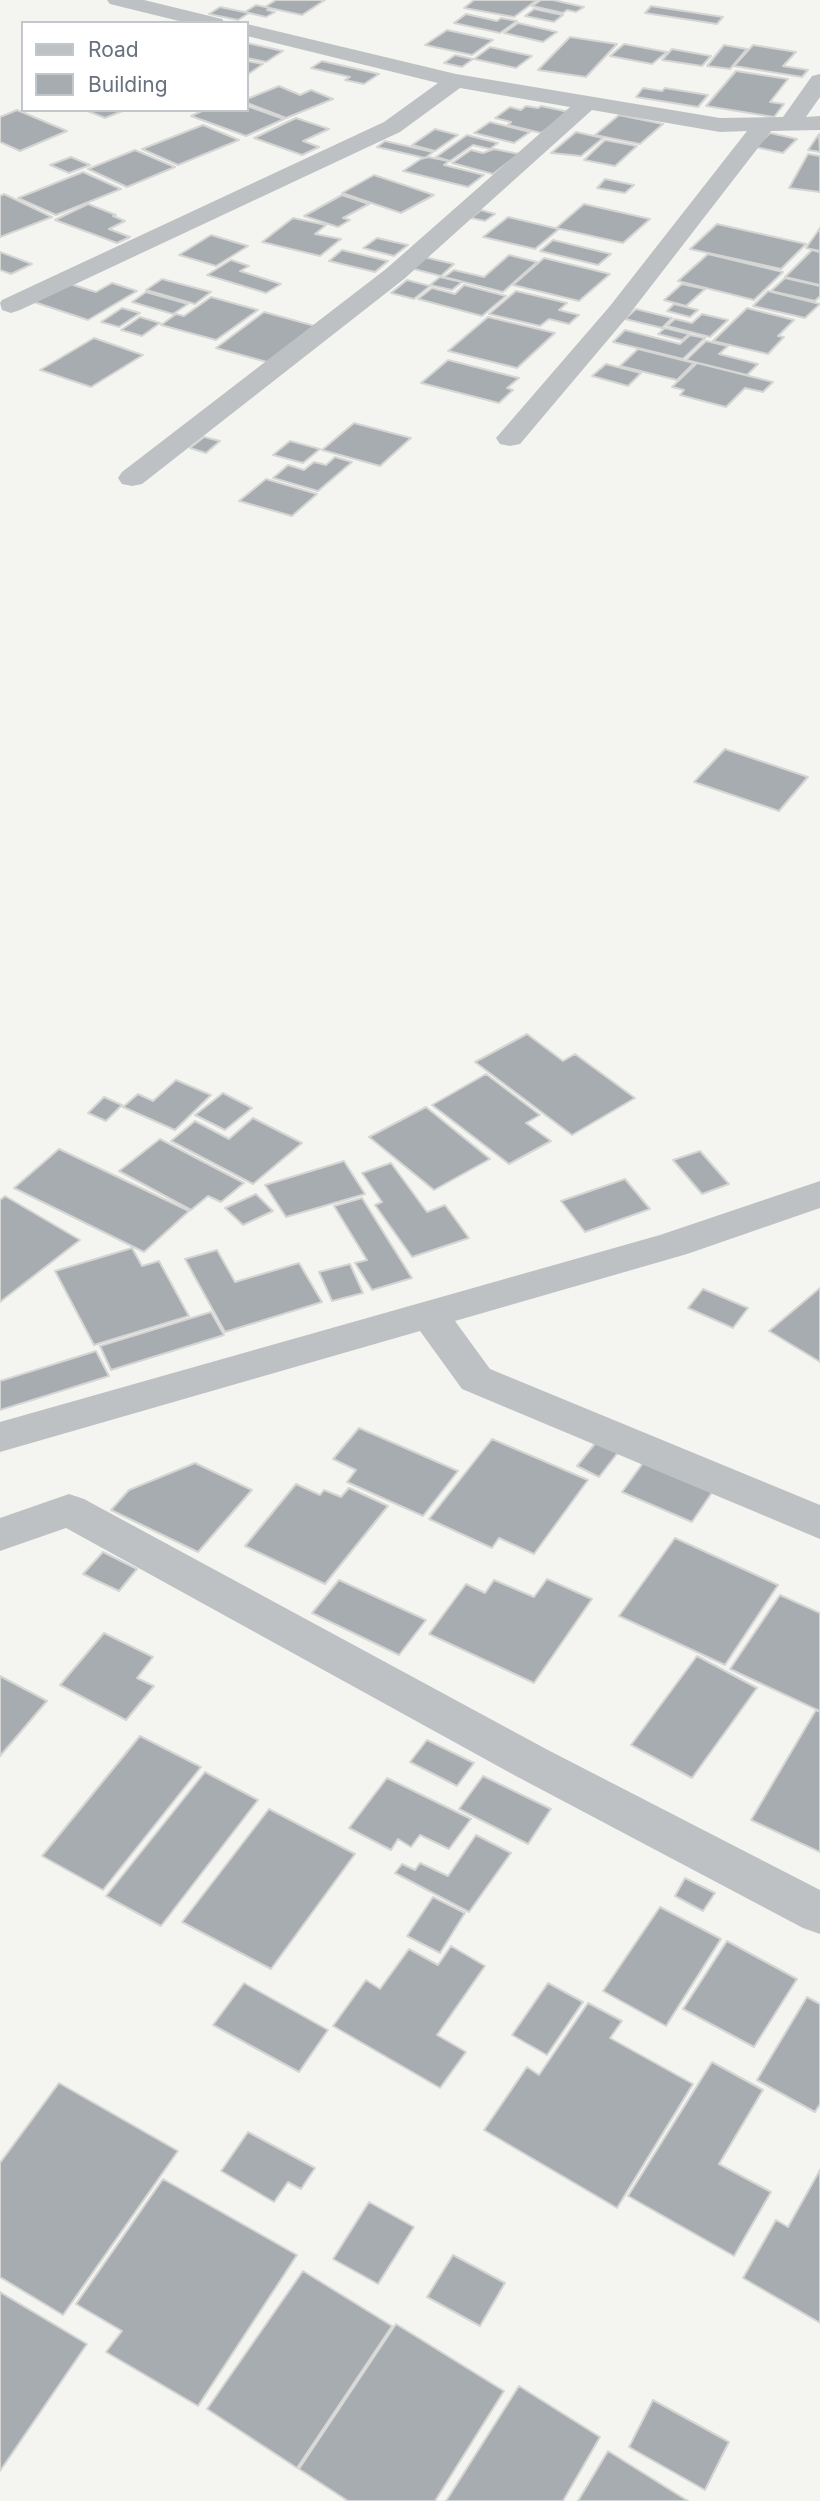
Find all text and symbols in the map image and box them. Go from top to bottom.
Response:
legend [21,21,248,112]
text: Road [88,37,139,62]
text: Building [88,72,168,97]

